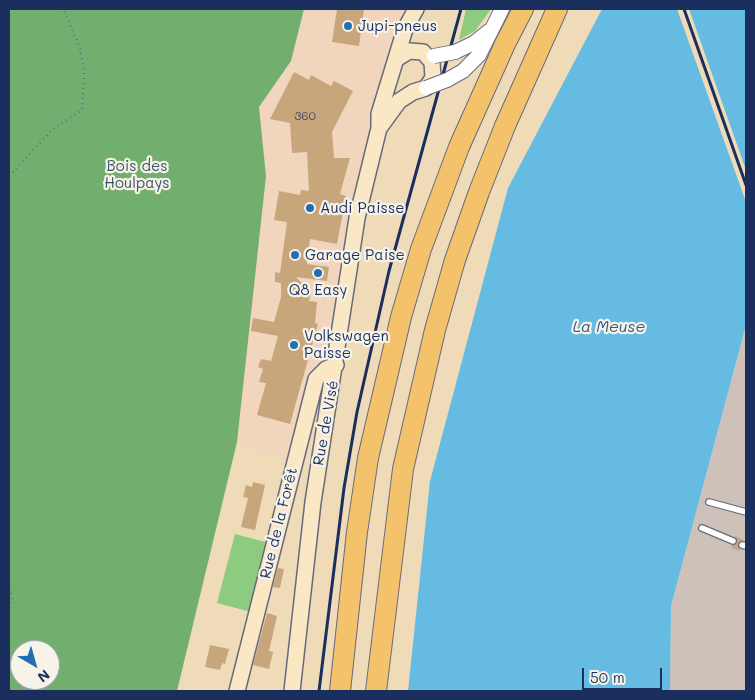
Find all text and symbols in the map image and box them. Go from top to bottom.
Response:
place label: Jupi-pneus [358,17,437,35]
marker: Jupi-pneus [342,20,354,32]
house number: 360 [294,109,316,123]
park label: Bois des Houlpays [104,157,170,192]
place label: Audi Paisse [320,199,404,217]
marker: Audi Paisse [304,202,316,214]
place label: Garage Paise [305,246,405,264]
marker: Garage Paise [289,249,301,261]
marker: Q8 Easy [312,267,324,279]
place label: Q8 Easy [289,281,347,299]
water label: La Meuse [573,317,645,337]
place label: Volkswagen Paisse [304,327,389,362]
marker: Volkswagen Paisse [288,339,300,351]
street label: Rue de Visé [310,379,342,467]
street label: Rue de la Forêt [256,465,302,581]
north arrow [10,640,60,690]
scale bar [585,658,665,690]
text: N [34,666,54,687]
text: 50 m [590,667,625,687]

